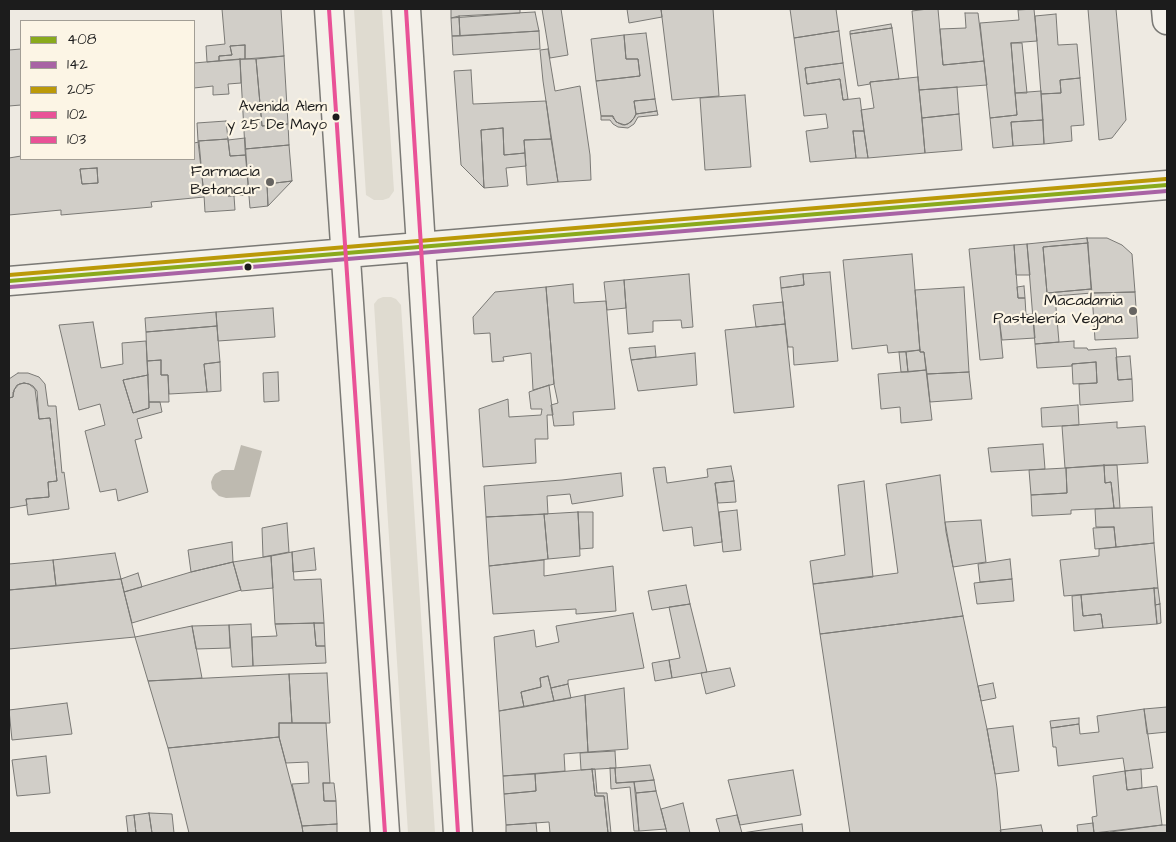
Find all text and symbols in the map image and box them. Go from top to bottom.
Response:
legend [20,20,195,160]
text: 408 [67,29,96,50]
text: 142 [67,54,88,75]
text: 205 [67,79,96,100]
place label: Avenida Alem y 25 De Mayo [227,99,327,134]
text: 102 [67,104,87,125]
marker: Avenida Alem y 25 De Mayo [331,112,341,122]
text: 103 [67,129,86,150]
place label: Farmacia Betancur [190,163,260,201]
marker: Farmacia Betancur [264,176,276,188]
unlabelled marker [243,262,253,272]
place label: Macadamia Pastelería Vegana [993,292,1123,330]
marker: Macadamia Pastelería Vegana [1127,305,1139,317]

